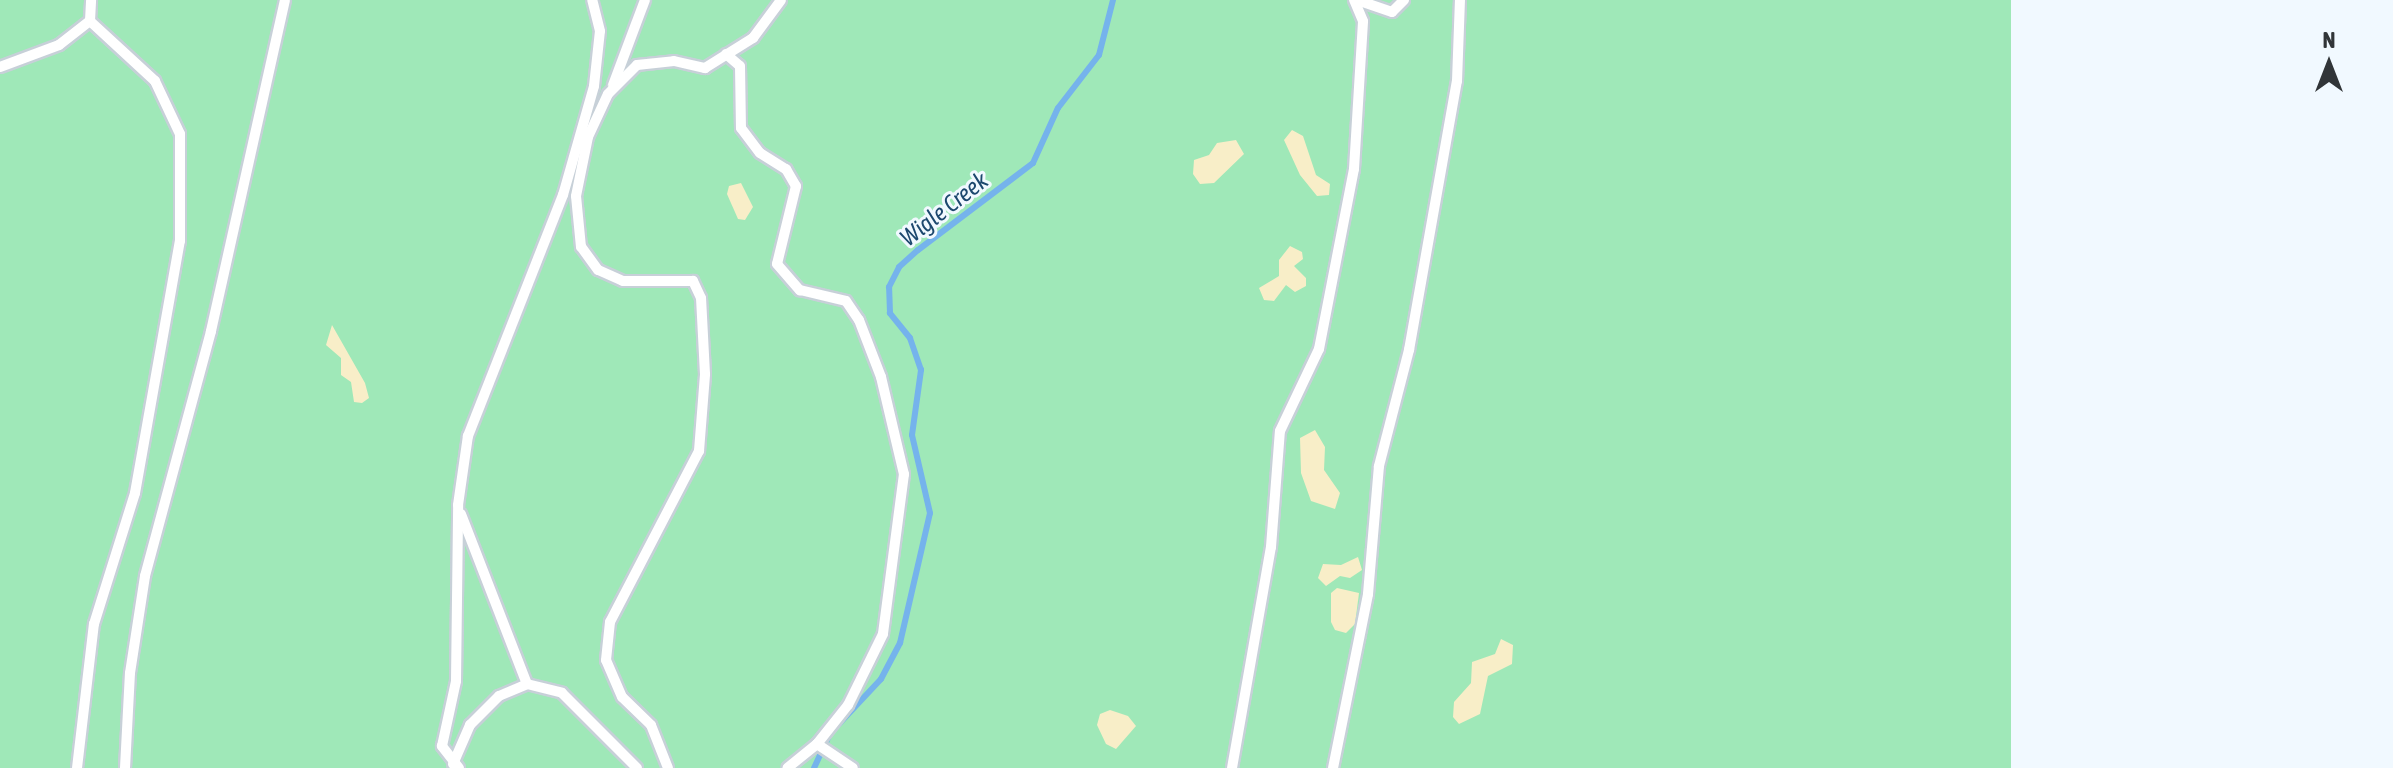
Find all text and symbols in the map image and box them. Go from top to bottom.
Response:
north arrow [2289,24,2369,104]
text: N [2323,27,2335,53]
water label: Wigle Creek [894,166,994,252]

